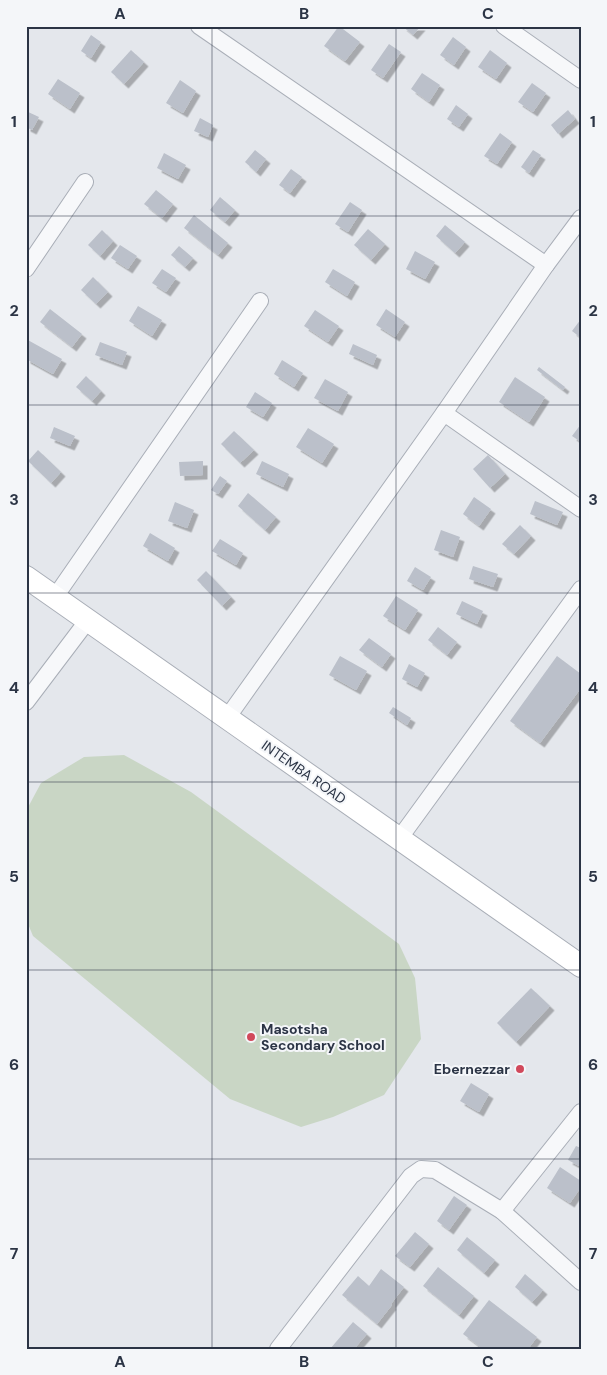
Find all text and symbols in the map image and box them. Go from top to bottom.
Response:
text: A [114,3,126,24]
text: B [299,3,309,24]
text: C [482,3,494,24]
text: 1 [11,111,17,132]
text: 1 [590,111,596,132]
text: 2 [9,300,19,321]
text: 2 [588,300,598,321]
text: 3 [9,489,19,510]
text: 3 [588,489,598,510]
text: 4 [9,677,19,698]
text: 4 [588,677,598,698]
street label: INTEMBA ROAD [258,736,350,808]
text: 5 [9,866,19,887]
text: 5 [588,866,598,887]
place label: Masotsha Secondary School [261,1020,385,1054]
marker: Masotsha Secondary School [245,1031,257,1043]
text: 6 [9,1054,19,1075]
text: 6 [588,1054,598,1075]
place label: Ebernezzar [434,1060,510,1078]
marker: Ebernezzar [514,1063,526,1075]
text: 7 [10,1243,19,1264]
text: 7 [589,1243,598,1264]
text: A [114,1351,126,1372]
text: B [299,1351,309,1372]
text: C [482,1351,494,1372]

